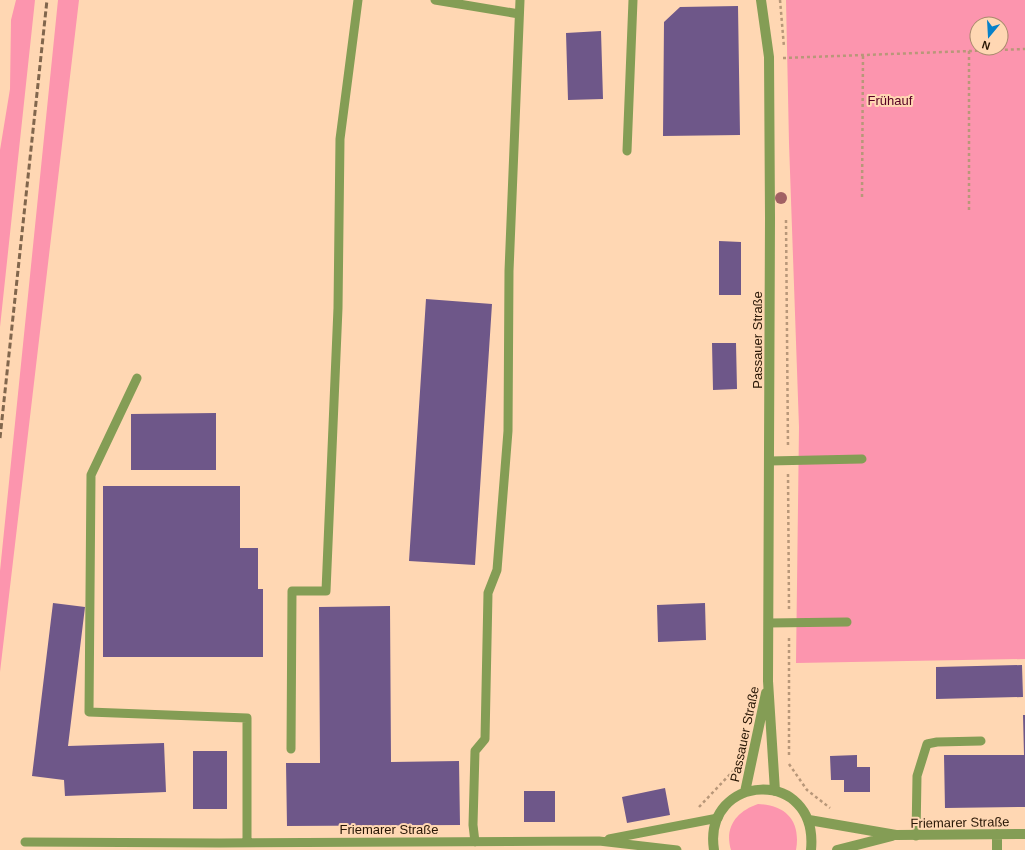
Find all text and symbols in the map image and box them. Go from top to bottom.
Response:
north arrow [969,16,1009,56]
text: N [980,39,992,52]
park label: Frühauf [868,93,913,108]
street label: Passauer Straße [750,291,765,389]
street label: Passauer Straße [727,685,762,783]
street label: Friemarer Straße [910,814,1010,831]
street label: Friemarer Straße [340,822,438,837]

